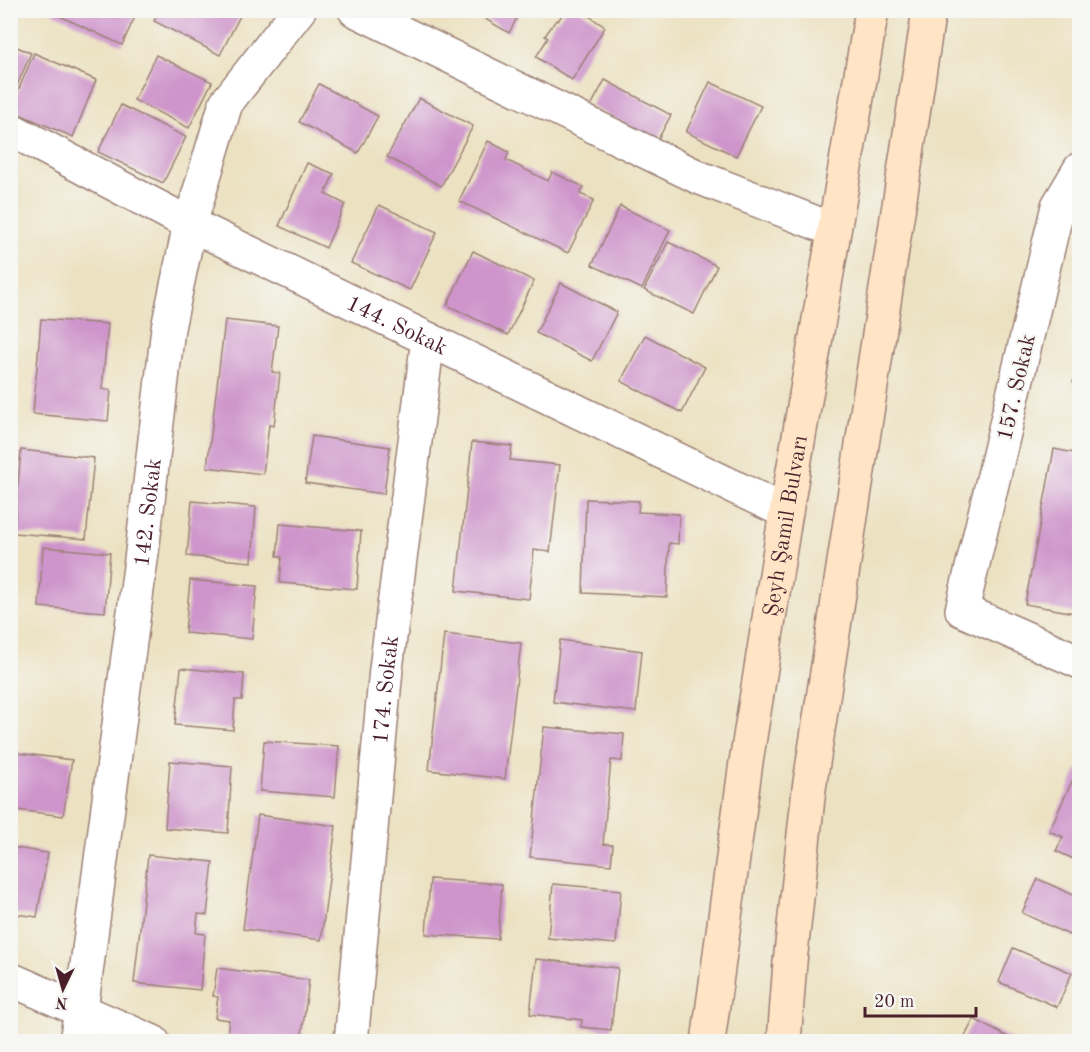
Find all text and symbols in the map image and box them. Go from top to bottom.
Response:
street label: 144. Sokak [343,292,450,360]
street label: 157. Sokak [994,332,1040,443]
street label: Şeyh Şamil Bulvarı [760,434,812,618]
street label: 142. Sokak [131,457,166,568]
street label: 174. Sokak [370,634,403,745]
north arrow [33,959,93,1019]
scale bar [865,980,976,1018]
text: N [54,993,69,1010]
text: 20 m [874,993,914,1011]

